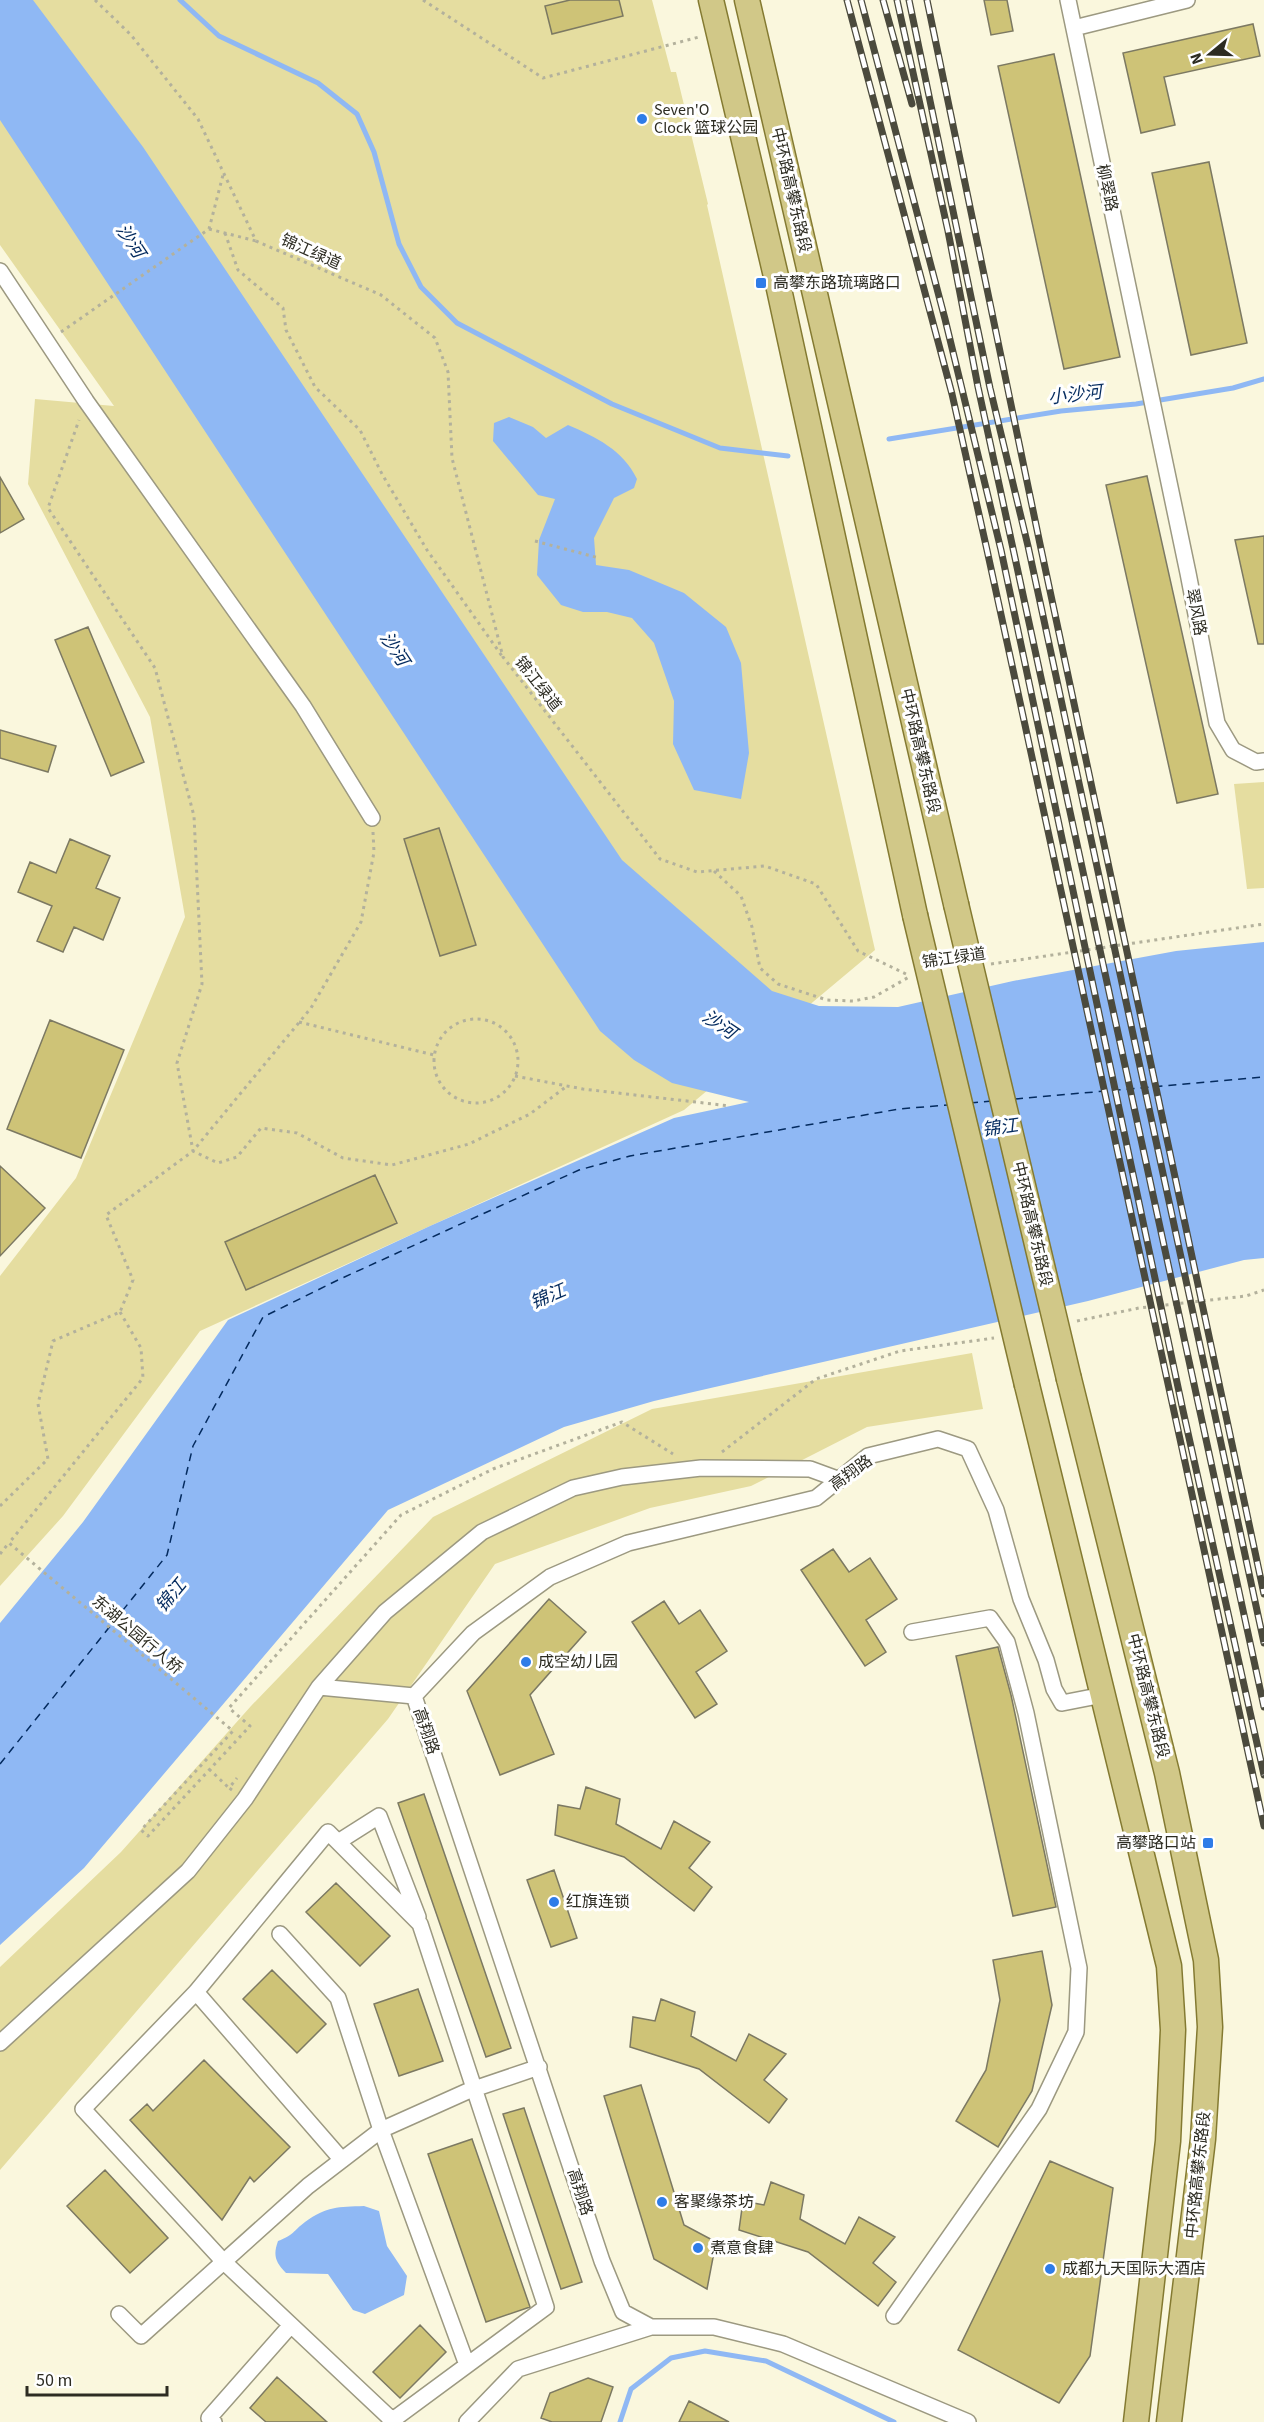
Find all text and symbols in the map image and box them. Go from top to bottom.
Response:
north arrow [1180,24,1240,84]
text: N [1185,50,1209,67]
place label: Seven'O Clock 篮球公园 [654,99,758,139]
marker: Seven'O Clock 篮球公园 [635,112,649,126]
street label: 中环路高攀东路段 [766,125,816,255]
street label: 柳翠路 [1091,162,1123,214]
water label: 沙河 [110,219,152,265]
street label: 锦江绿道 [277,229,345,275]
place label: 高攀东路琉璃路口 [773,272,901,294]
marker: 高攀东路琉璃路口 [754,276,768,290]
water label: 小沙河 [1047,379,1106,410]
street label: 翠风路 [1181,586,1211,638]
water label: 沙河 [374,627,416,673]
street label: 锦江绿道 [510,652,566,716]
street label: 中环路高攀东路段 [895,686,945,816]
street label: 锦江绿道 [921,943,987,973]
water label: 沙河 [697,1005,743,1047]
water label: 锦江 [980,1113,1022,1143]
street label: 中环路高攀东路段 [1007,1159,1057,1289]
water label: 锦江 [527,1278,571,1316]
street label: 高翔路 [825,1450,877,1496]
water label: 锦江 [150,1573,193,1618]
street label: 东湖公园行人桥 [87,1591,187,1679]
street label: 中环路高攀东路段 [1122,1631,1174,1761]
place label: 成空幼儿园 [538,1651,618,1673]
marker: 成空幼儿园 [519,1655,533,1669]
street label: 高翔路 [408,1705,444,1757]
place label: 高攀路口站 [1116,1832,1196,1854]
marker: 高攀路口站 [1201,1836,1215,1850]
place label: 红旗连锁 [566,1891,630,1913]
marker: 红旗连锁 [547,1895,561,1909]
street label: 中环路高攀东路段 [1180,2110,1216,2240]
street label: 高翔路 [562,2166,598,2218]
place label: 客聚缘茶坊 [674,2191,754,2213]
marker: 客聚缘茶坊 [655,2195,669,2209]
place label: 煮意食肆 [710,2237,774,2259]
marker: 煮意食肆 [691,2241,705,2255]
place label: 成都九天国际大酒店 [1062,2258,1206,2280]
marker: 成都九天国际大酒店 [1043,2262,1057,2276]
scale bar [27,2359,166,2397]
text: 50 m [36,2368,72,2393]

